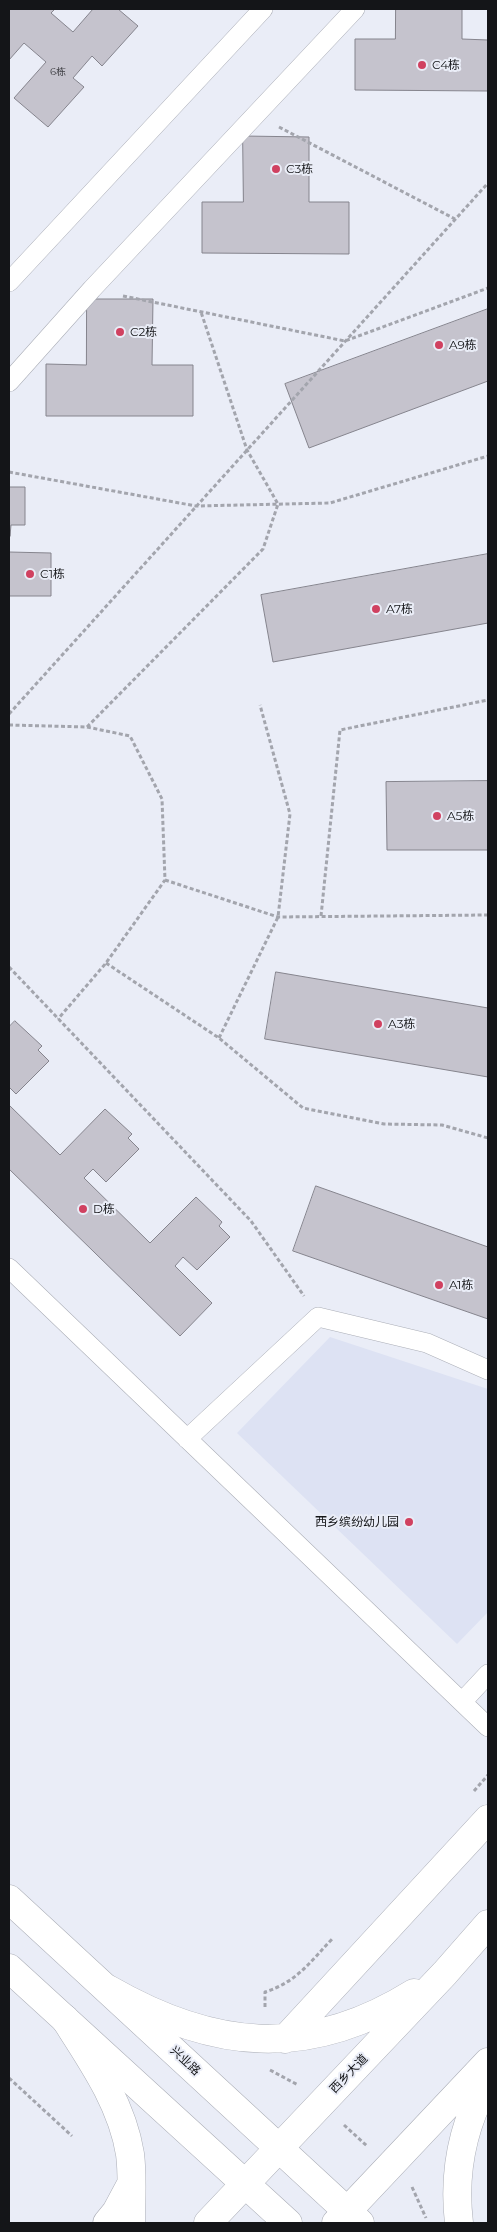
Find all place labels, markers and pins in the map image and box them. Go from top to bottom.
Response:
place label: C4栋 [432,58,460,72]
marker: C4栋 [416,59,428,71]
place label: C3栋 [286,162,313,176]
marker: C3栋 [270,163,282,175]
place label: C2栋 [130,325,157,339]
marker: C2栋 [114,326,126,338]
place label: A9栋 [449,338,477,352]
marker: A9栋 [433,339,445,351]
place label: C1栋 [40,567,65,581]
marker: C1栋 [24,568,36,580]
place label: A7栋 [386,602,413,616]
marker: A7栋 [370,603,382,615]
place label: A5栋 [447,809,474,823]
marker: A5栋 [431,810,443,822]
place label: A3栋 [388,1017,415,1031]
marker: A3栋 [372,1018,384,1030]
place label: D栋 [93,1202,115,1216]
marker: D栋 [77,1203,89,1215]
place label: A1栋 [449,1278,473,1292]
marker: A1栋 [433,1279,445,1291]
place label: 西乡缤纷幼儿园 [315,1515,399,1529]
marker: 西乡缤纷幼儿园 [403,1516,415,1528]

